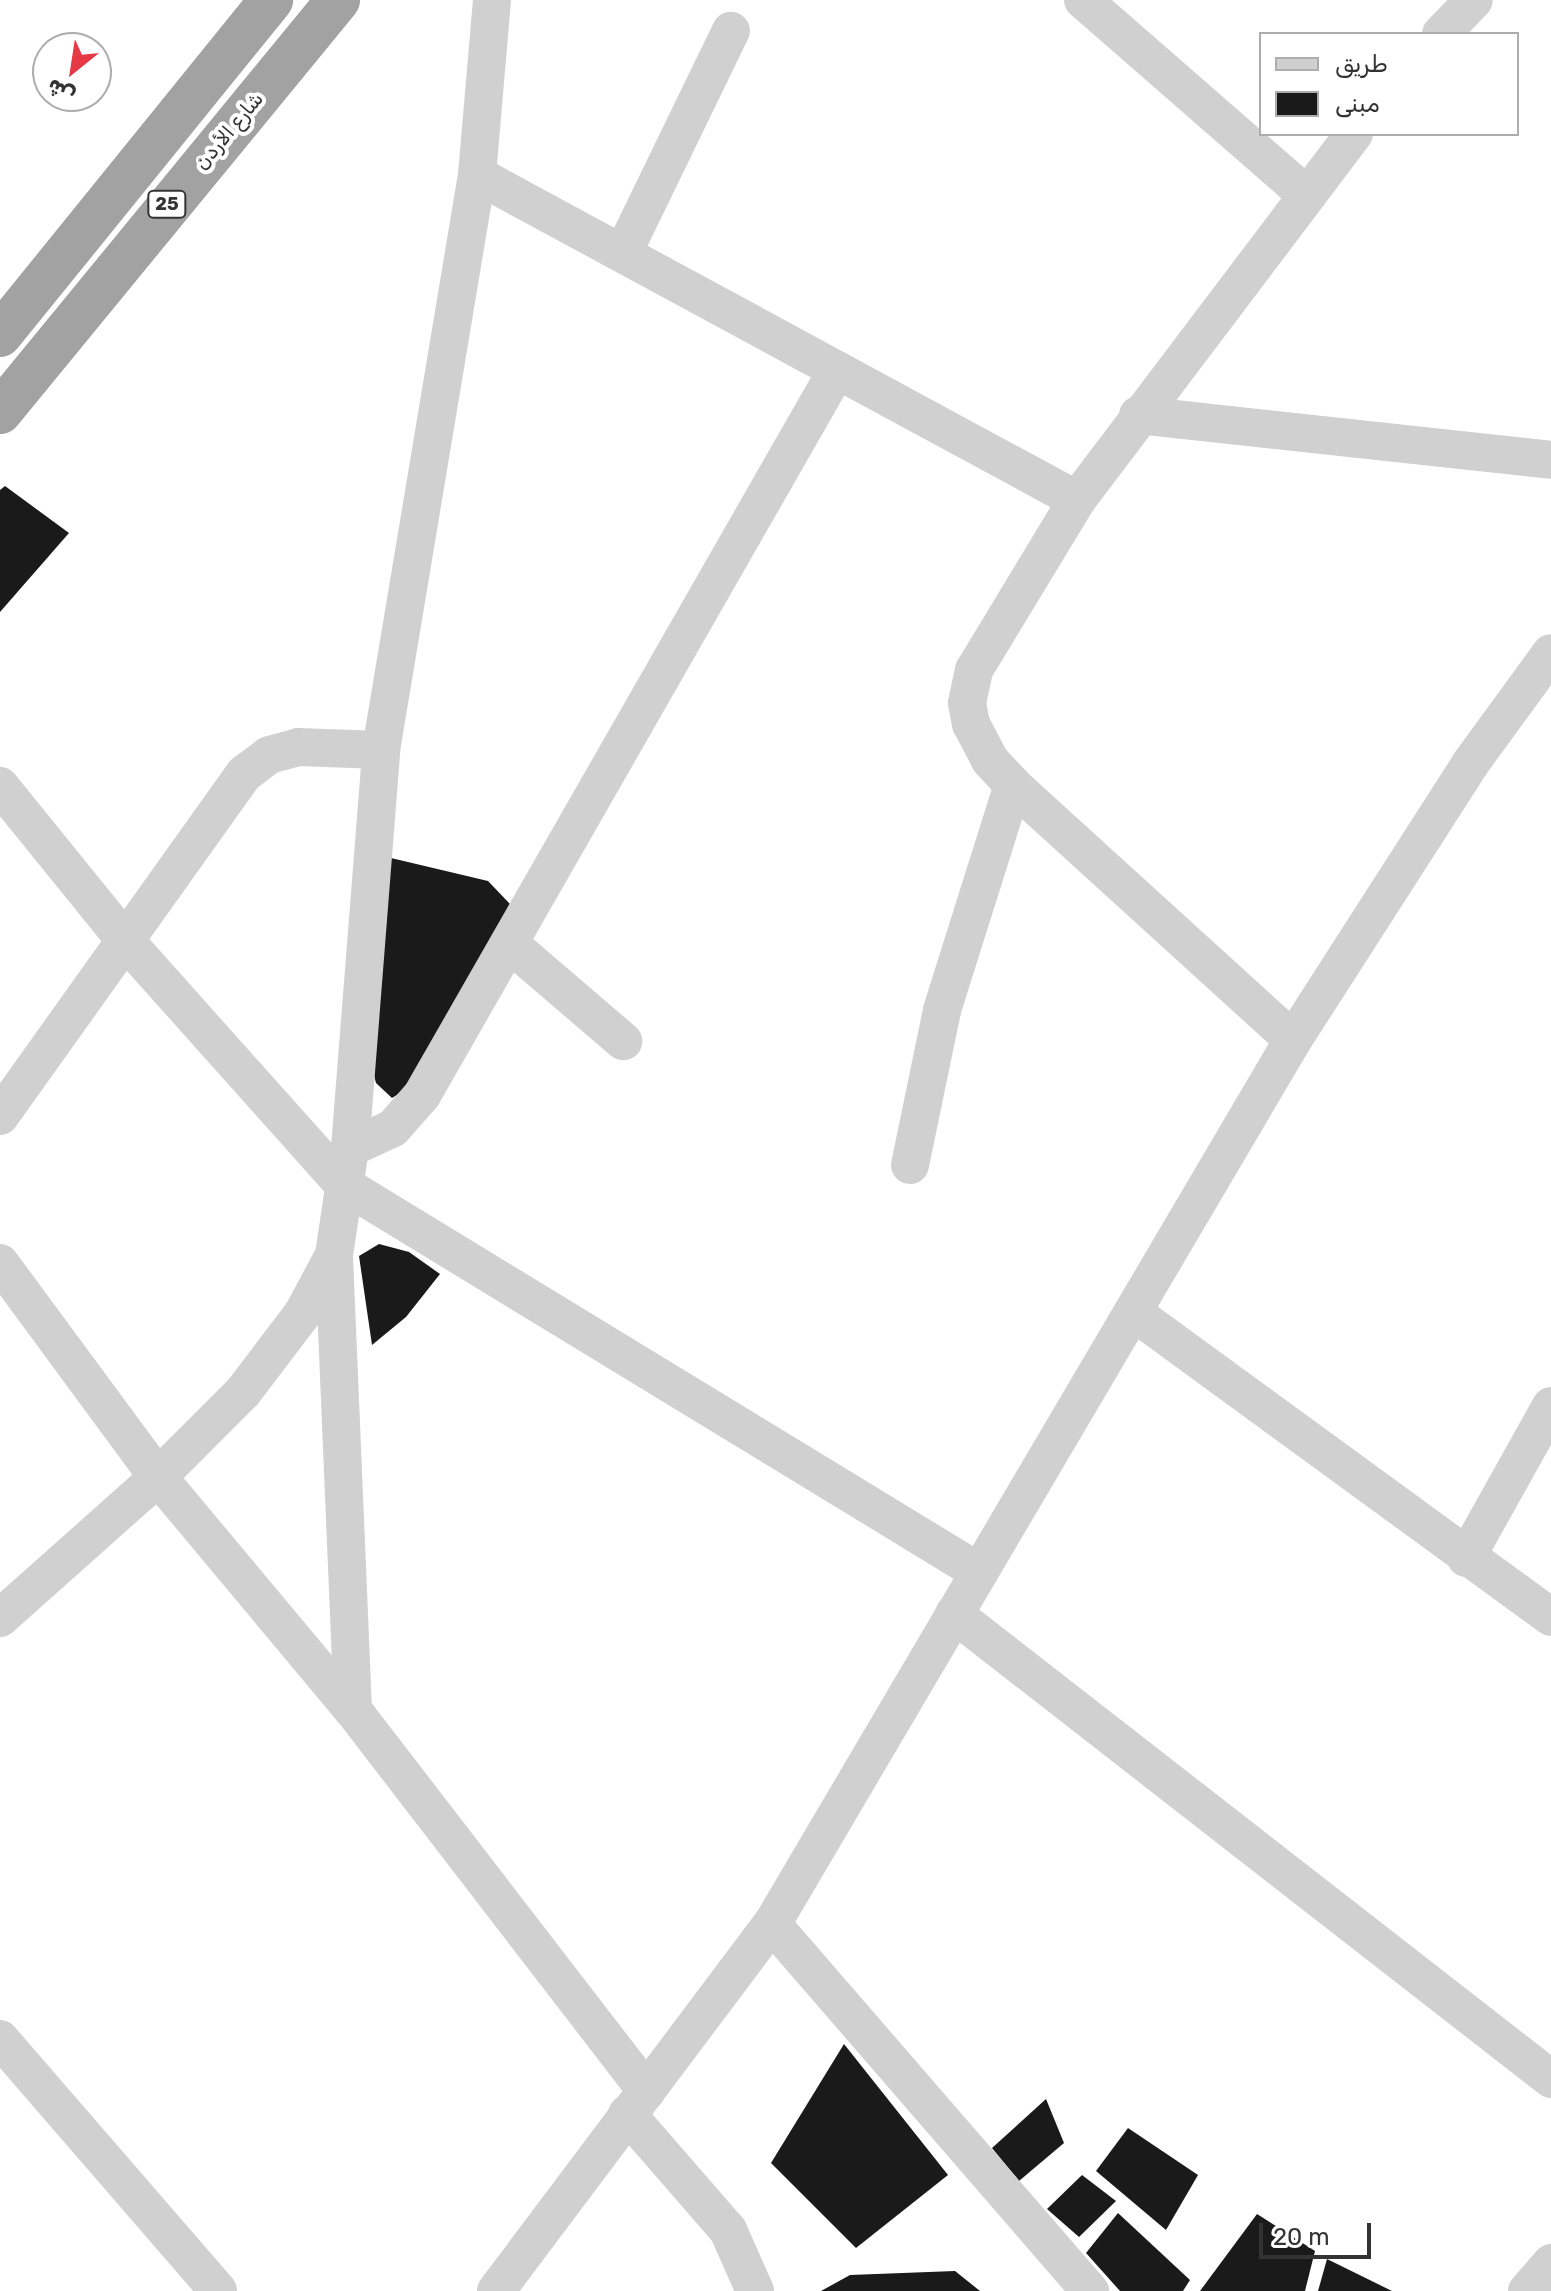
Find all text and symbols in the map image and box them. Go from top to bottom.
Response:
north arrow [32,32,112,112]
legend [1259,32,1519,136]
text: طريق [1335,50,1388,78]
text: ش [42,73,80,110]
street label: شارع الأردن [190,87,268,175]
text: مبنى [1335,90,1380,118]
road number: 25 [147,190,187,218]
scale bar [1263,2207,1375,2257]
text: 20 m [1273,2223,1330,2251]

